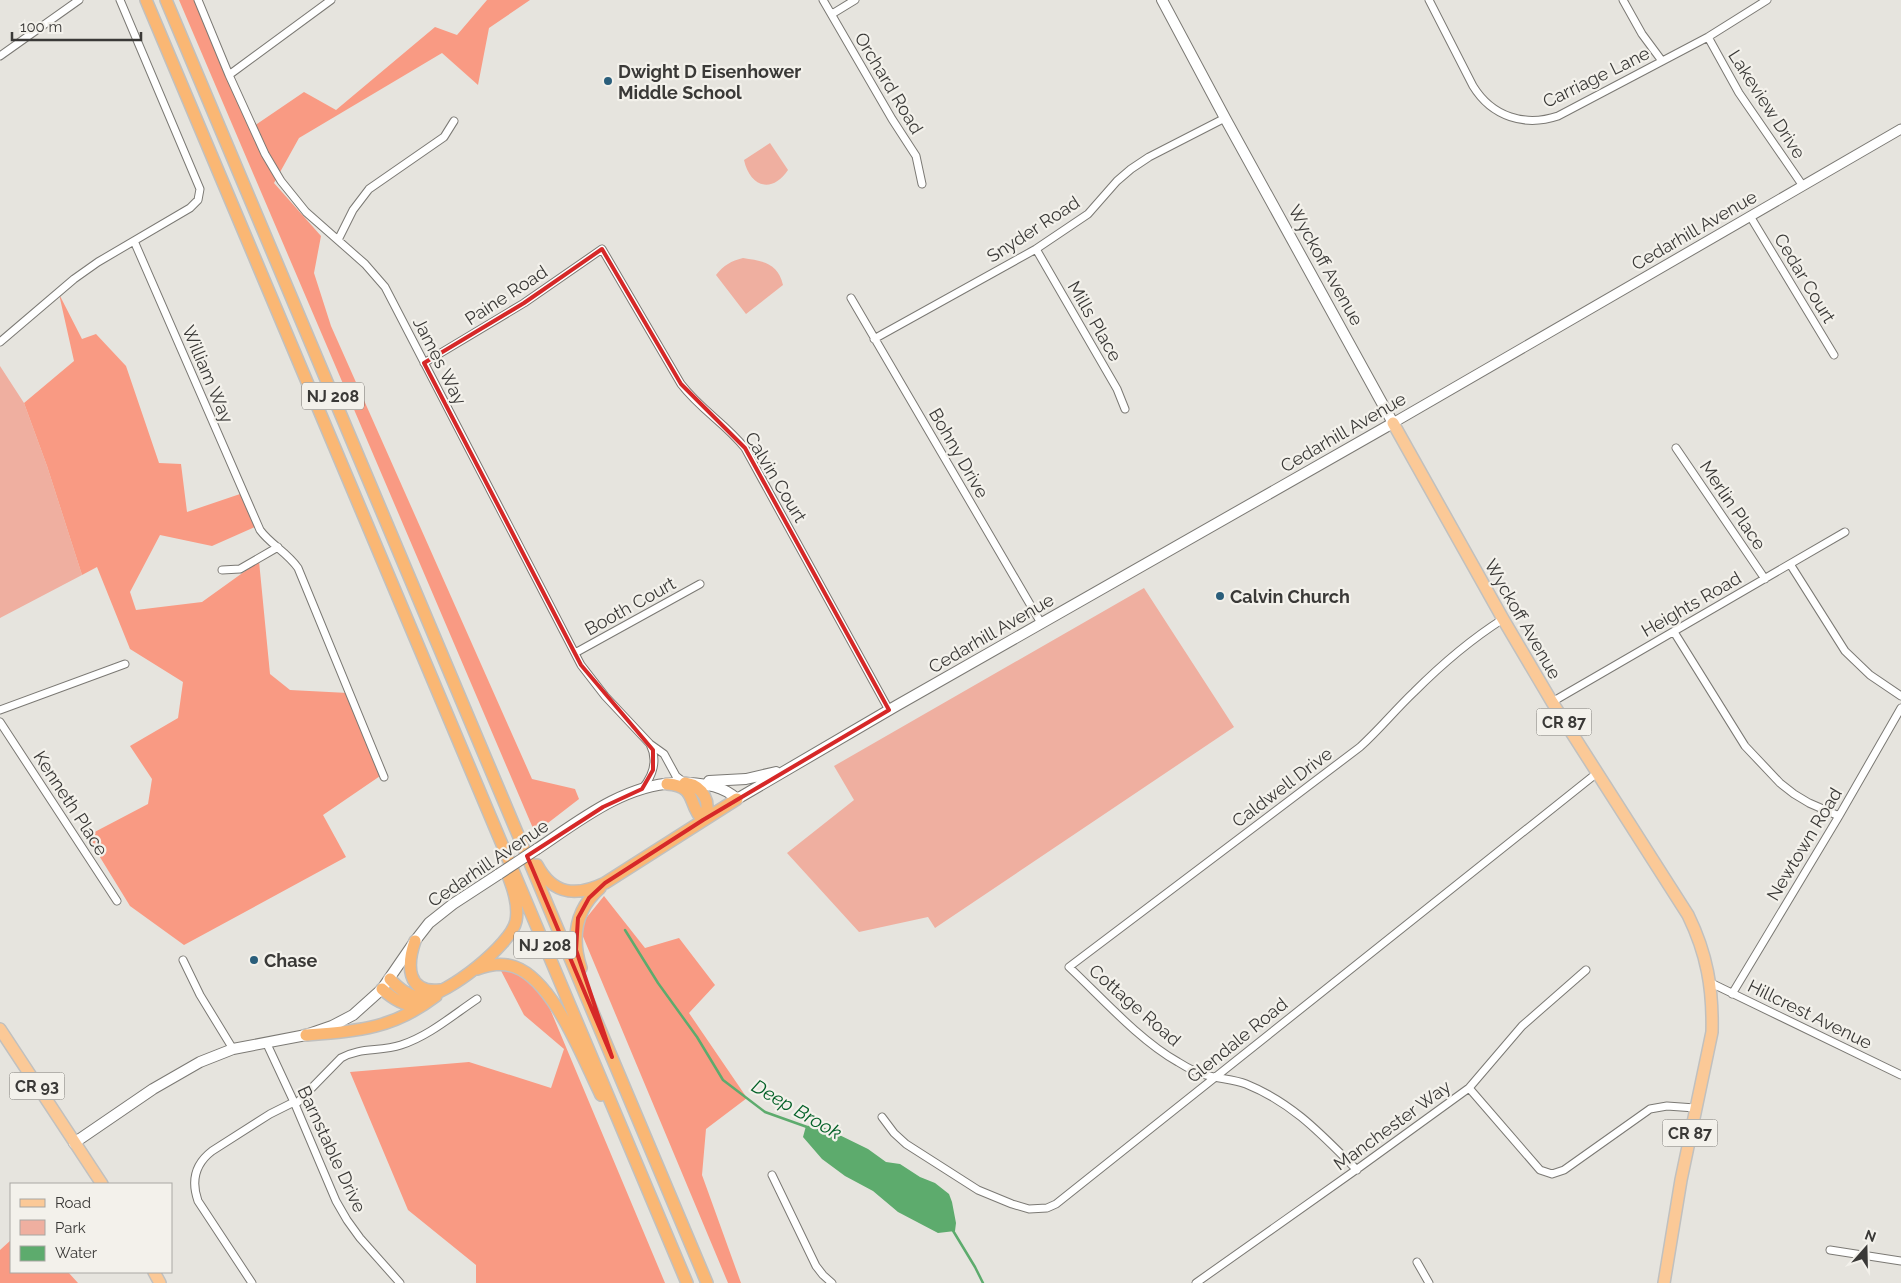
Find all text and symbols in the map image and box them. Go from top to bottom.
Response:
scale bar [12,10,141,42]
text: 100 m [20,18,62,36]
street label: Orchard Road [850,28,928,138]
street label: Carriage Lane [1539,42,1653,112]
street label: Lakeview Drive [1724,46,1810,163]
place label: Dwight D Eisenhower Middle School [618,61,801,103]
marker: Dwight D Eisenhower Middle School [602,75,614,87]
street label: Cedarhill Avenue [1628,185,1761,274]
street label: Snyder Road [983,191,1083,267]
street label: Wyckoff Avenue [1284,201,1368,329]
street label: Cedar Court [1770,230,1840,326]
street label: Paine Road [461,261,551,329]
street label: Mills Place [1064,277,1127,365]
street label: James Way [409,314,471,408]
street label: William Way [178,322,238,426]
road number: NJ 208 [302,382,364,410]
street label: Cedarhill Avenue [1277,387,1410,476]
street label: Bohny Drive [925,404,993,502]
street label: Calvin Court [741,428,811,526]
street label: Merlin Place [1696,457,1771,554]
street label: Wyckoff Avenue [1480,555,1566,683]
street label: Heights Road [1637,567,1745,641]
street label: Booth Court [581,572,679,640]
place label: Calvin Church [1230,586,1350,607]
street label: Cedarhill Avenue [925,588,1058,677]
marker: Calvin Church [1214,590,1226,602]
road number: CR 87 [1536,709,1592,736]
street label: Caldwell Drive [1228,742,1337,831]
street label: Kenneth Place [29,747,113,860]
street label: Newtown Road [1762,784,1846,904]
street label: Cedarhill Avenue [424,815,553,911]
road number: NJ 208 [514,932,576,958]
place label: Chase [264,950,317,971]
marker: Chase [248,954,260,966]
street label: Cottage Road [1085,960,1185,1050]
street label: Hillcrest Avenue [1745,975,1876,1053]
street label: Glendale Road [1183,993,1291,1087]
road number: CR 93 [10,1072,64,1100]
water label: Deep Brook [748,1075,846,1143]
street label: Manchester Way [1330,1075,1455,1174]
street label: Barnstable Drive [293,1082,371,1216]
road number: CR 87 [1662,1120,1718,1146]
legend [10,1183,172,1273]
text: Road [55,1194,91,1212]
text: Park [55,1219,86,1237]
north arrow [1841,1223,1891,1273]
text: N [1863,1226,1878,1245]
text: Water [55,1244,98,1262]

